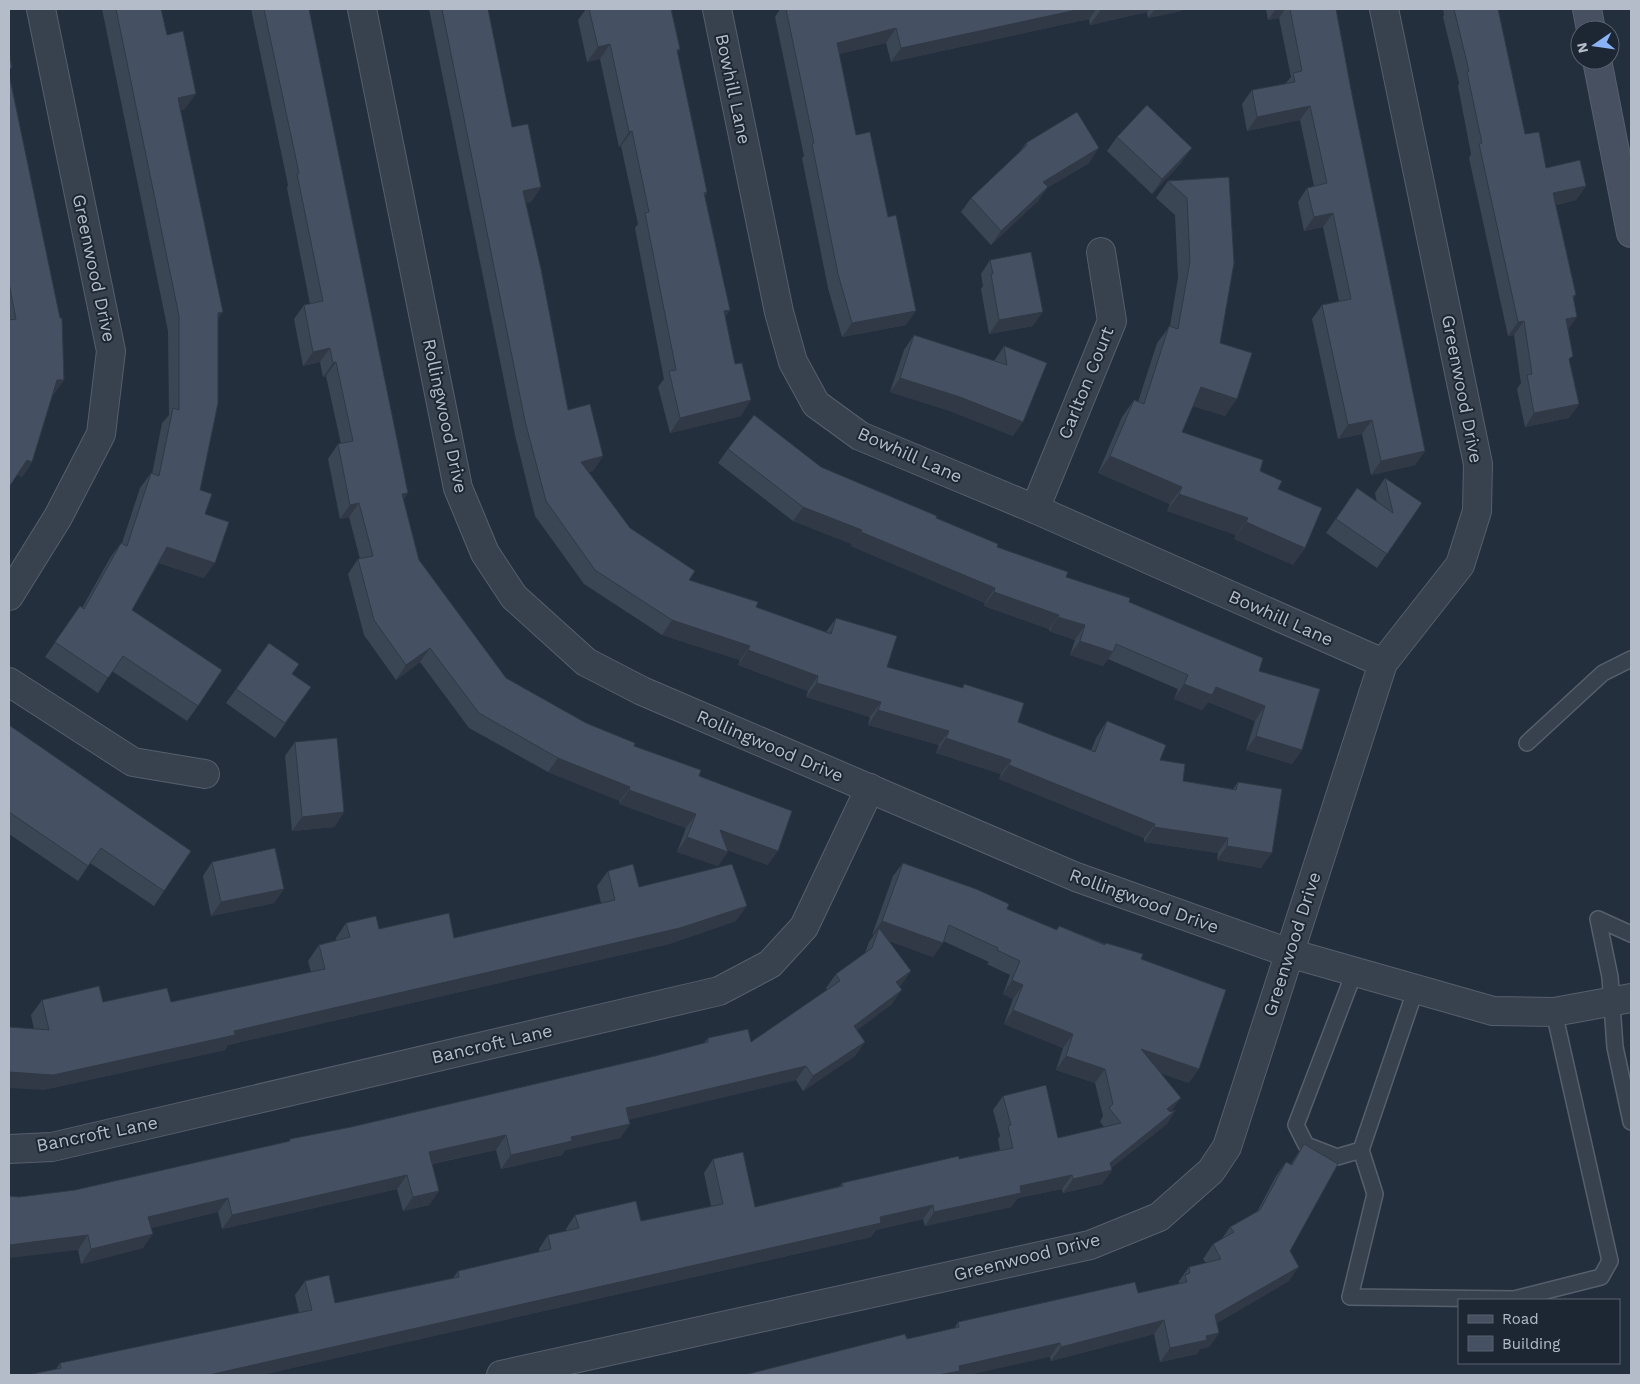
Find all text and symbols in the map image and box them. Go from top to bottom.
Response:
north arrow [1570,20,1620,70]
street label: Bowhill Lane [712,32,755,146]
text: N [1573,41,1591,55]
street label: Greenwood Drive [69,192,120,344]
street label: Greenwood Drive [1438,313,1487,465]
street label: Carlton Court [1053,323,1118,442]
street label: Rollingwood Drive [419,337,472,495]
street label: Bowhill Lane [855,422,966,487]
street label: Bowhill Lane [1226,585,1337,650]
street label: Rollingwood Drive [694,705,847,786]
street label: Rollingwood Drive [1067,864,1222,937]
street label: Greenwood Drive [1258,869,1325,1019]
street label: Bancroft Lane [430,1019,554,1068]
street label: Bancroft Lane [34,1111,159,1156]
street label: Greenwood Drive [951,1228,1102,1285]
legend [1458,1299,1620,1364]
text: Road [1502,1310,1539,1328]
text: Building [1502,1335,1560,1353]

